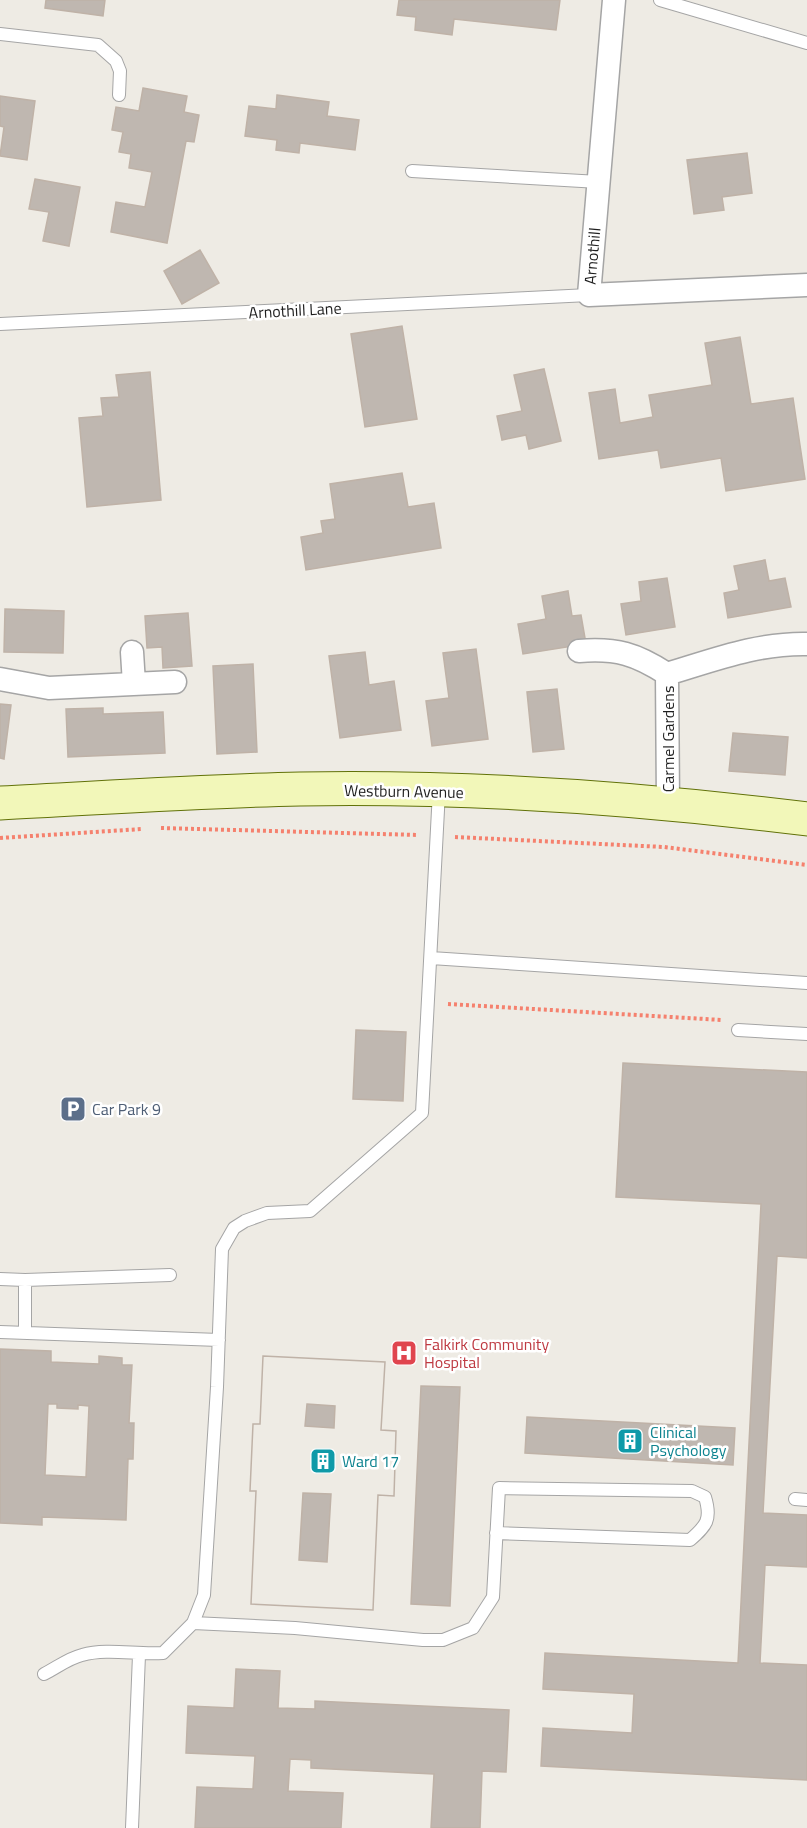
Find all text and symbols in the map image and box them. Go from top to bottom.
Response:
street label: Arnothill [578,226,606,286]
street label: Arnothill Lane [248,296,342,324]
street label: Carmel Gardens [656,686,680,792]
street label: Westburn Avenue [344,778,464,804]
parking icon: Car Park 9 [58,1094,88,1124]
place label: Car Park 9 [92,1097,161,1121]
place label: Falkirk Community Hospital [424,1332,549,1374]
hospital icon: Falkirk Community Hospital [389,1338,419,1368]
place label: Clinical Psychology [650,1420,727,1462]
building icon: Clinical Psychology [615,1426,645,1456]
building icon: Ward 17 [308,1446,338,1476]
place label: Ward 17 [342,1449,399,1473]

